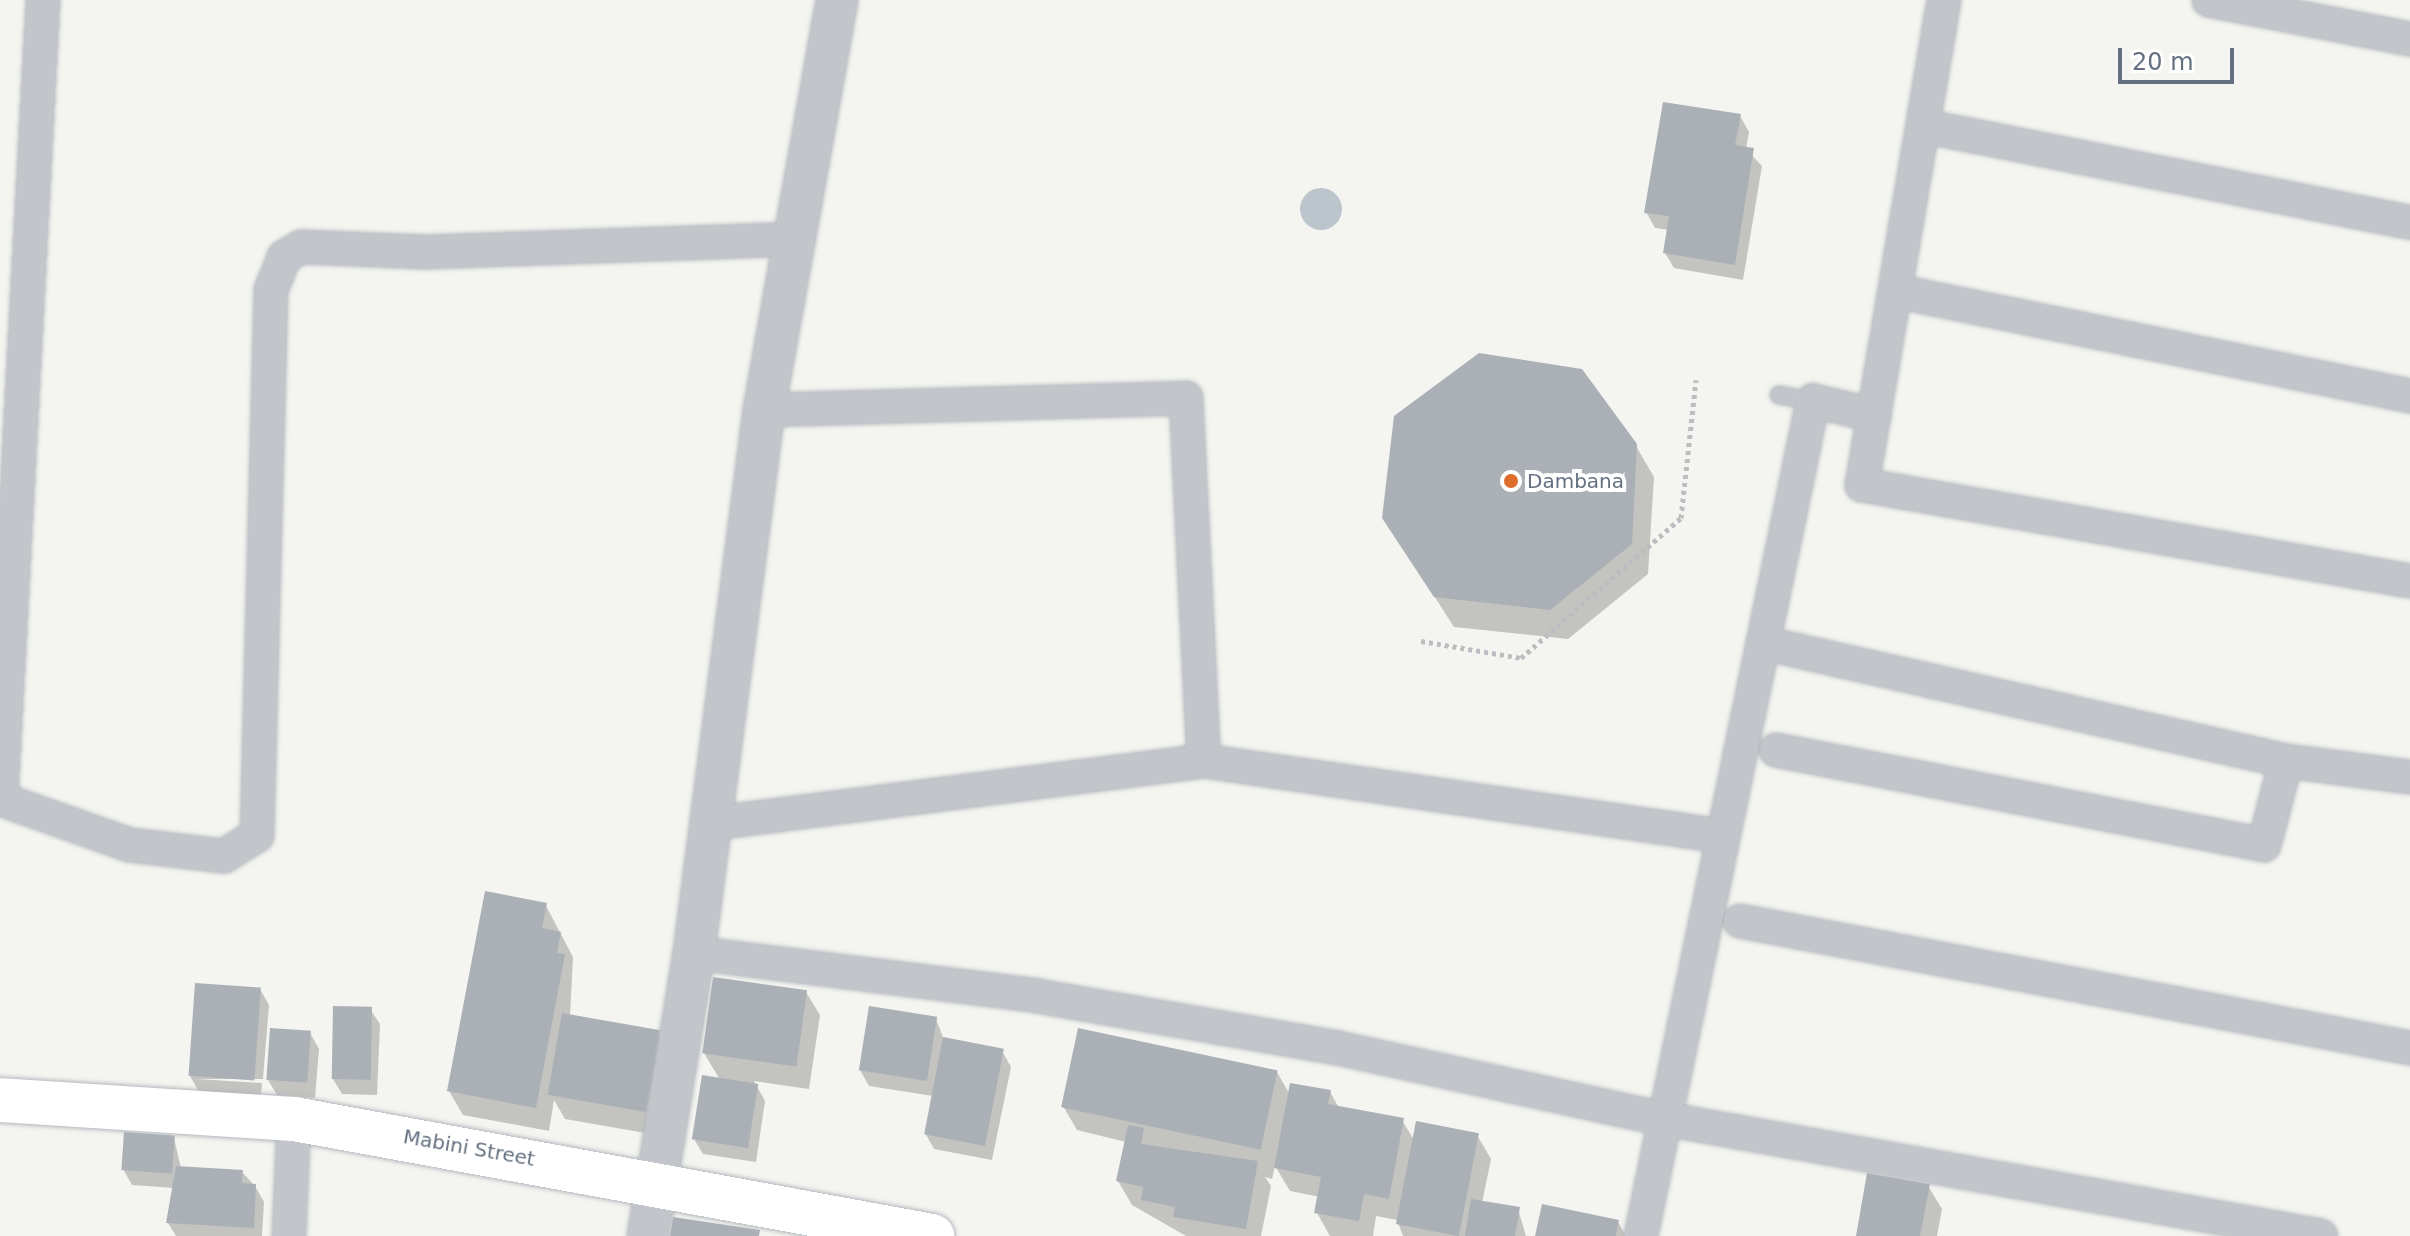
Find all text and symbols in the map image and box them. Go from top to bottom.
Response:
scale bar [2122,32,2238,82]
text: 20 m [2132,48,2194,76]
place label: Dambana [1527,469,1624,493]
marker: Dambana [1502,472,1520,490]
street label: Mabini Street [401,1125,537,1171]

